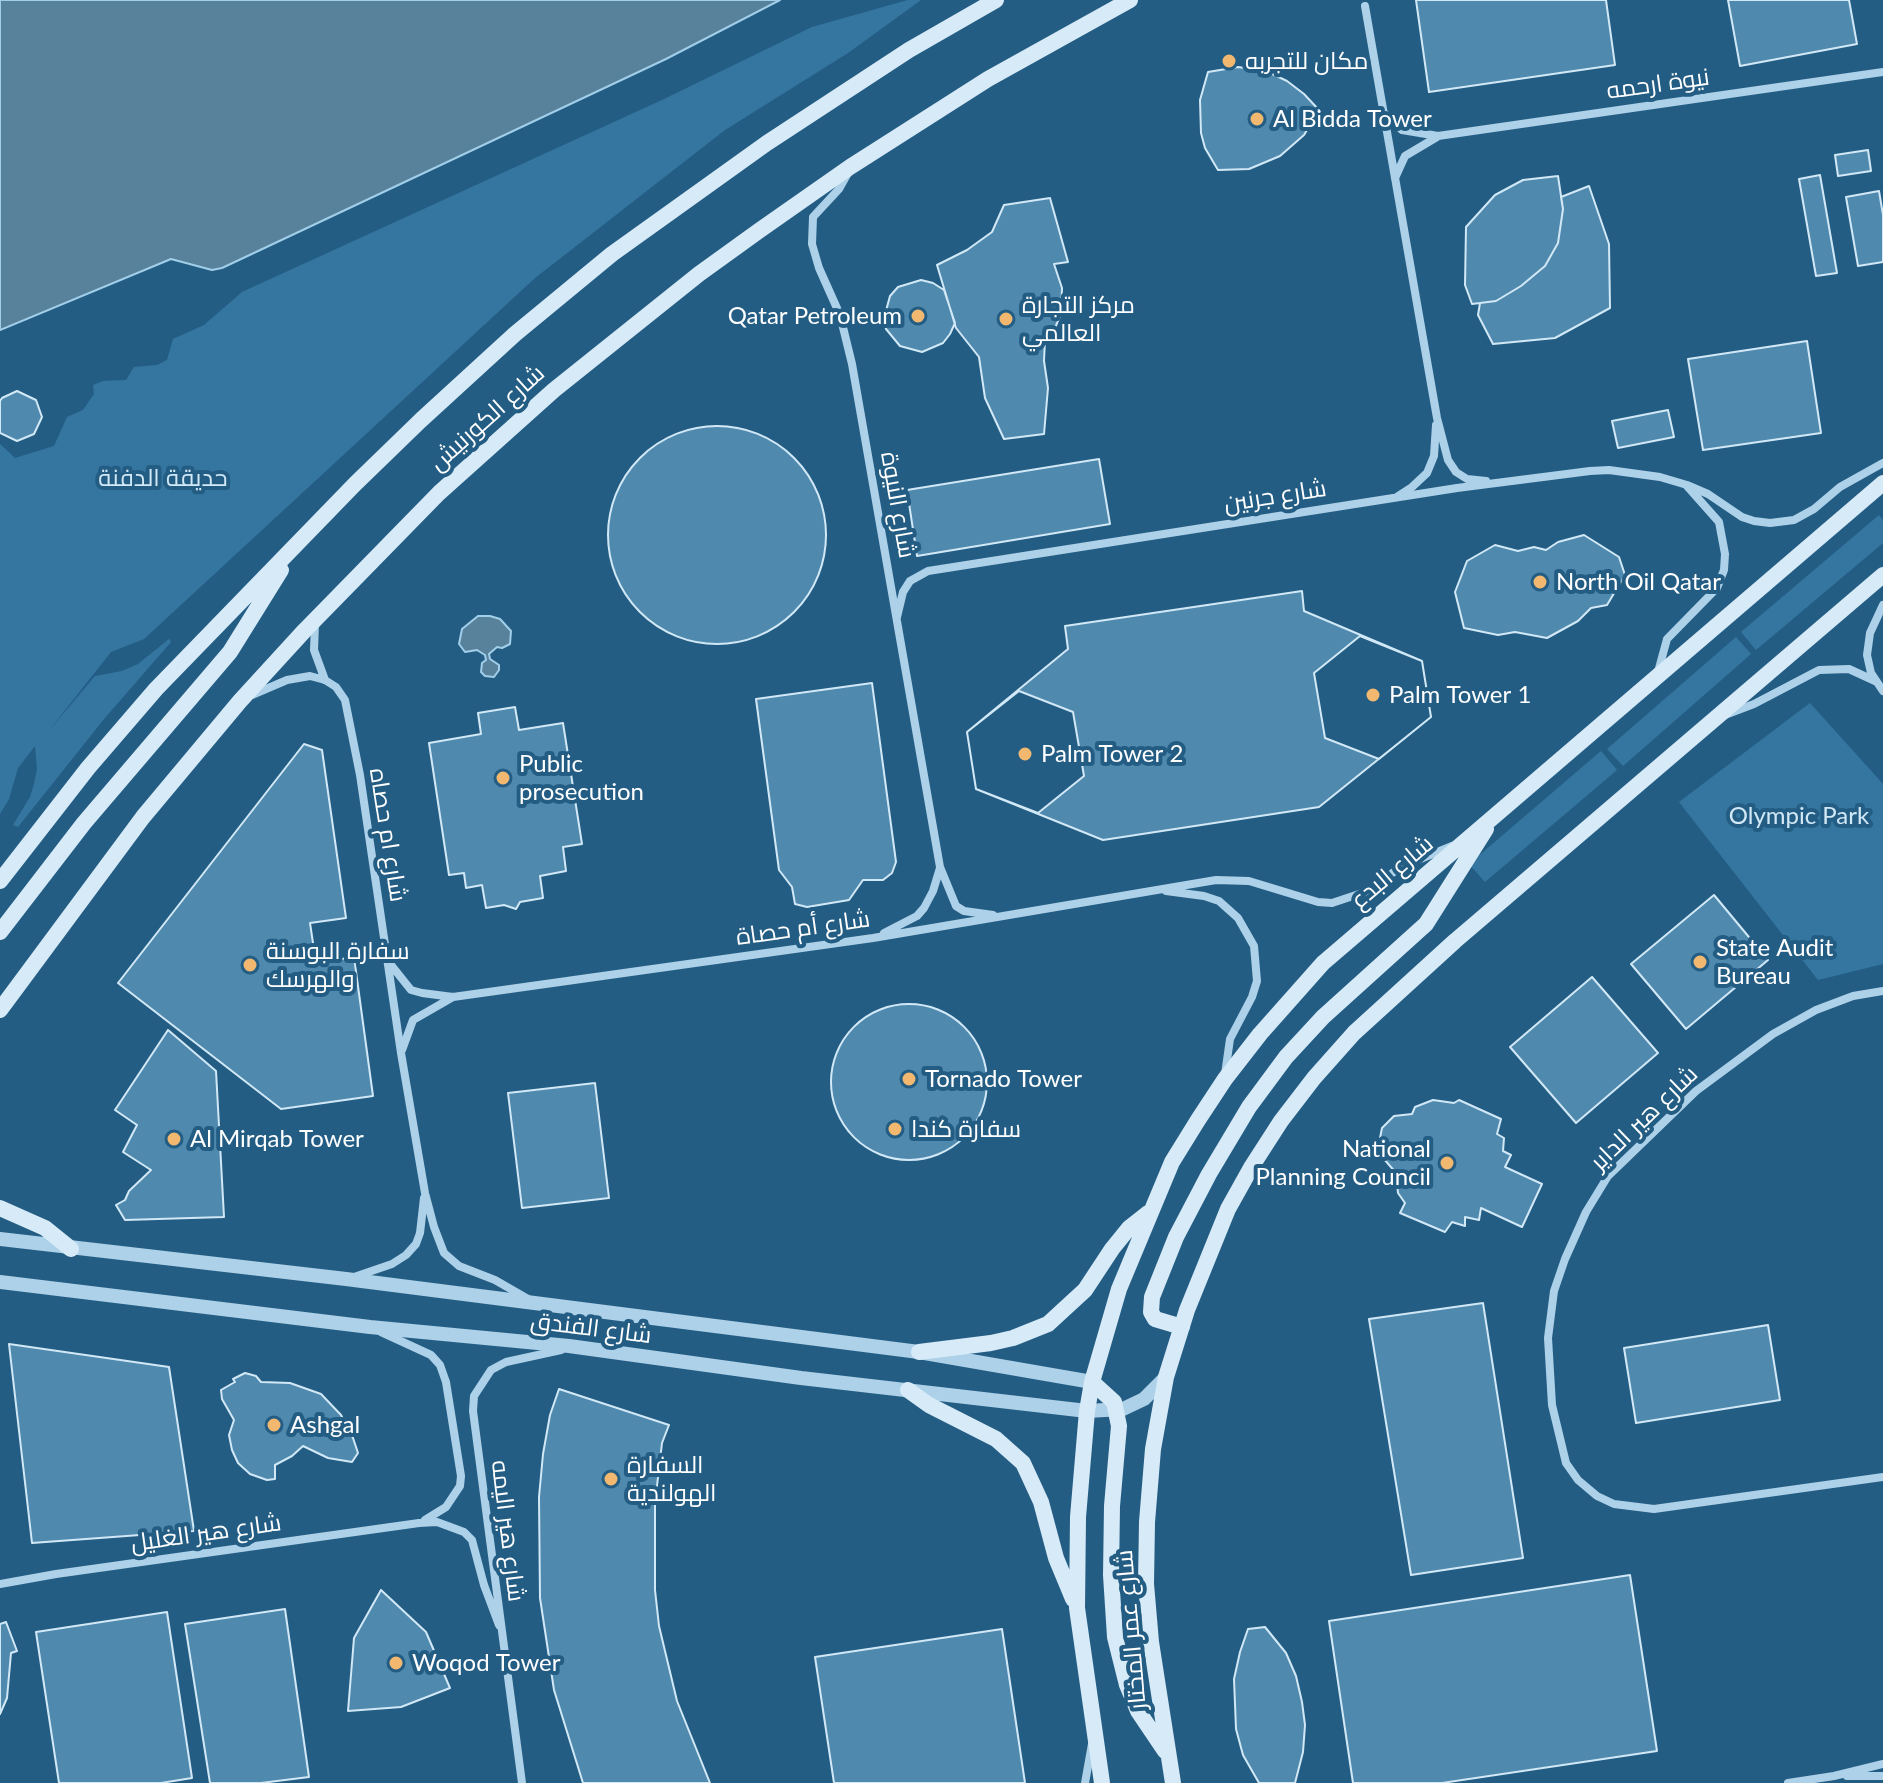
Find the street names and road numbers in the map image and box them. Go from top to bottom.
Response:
street label: نيوة ارحمه [1605,63,1711,105]
street label: شارع الكورنيش [423,359,551,477]
street label: شارع النيوة [874,449,922,561]
street label: شارع جرنين [1222,474,1328,518]
street label: شارع ام حصاه [363,766,413,904]
street label: شارع البدع [1345,829,1439,915]
street label: شارع أم حصاة [734,904,872,952]
street label: شارع هير الداير [1584,1060,1704,1176]
street label: شارع الفندق [529,1306,653,1350]
street label: شارع هير اليمه [485,1459,531,1603]
street label: شارع هير الغليل [129,1508,283,1558]
street label: شارع عمر المختار [1110,1549,1152,1711]

